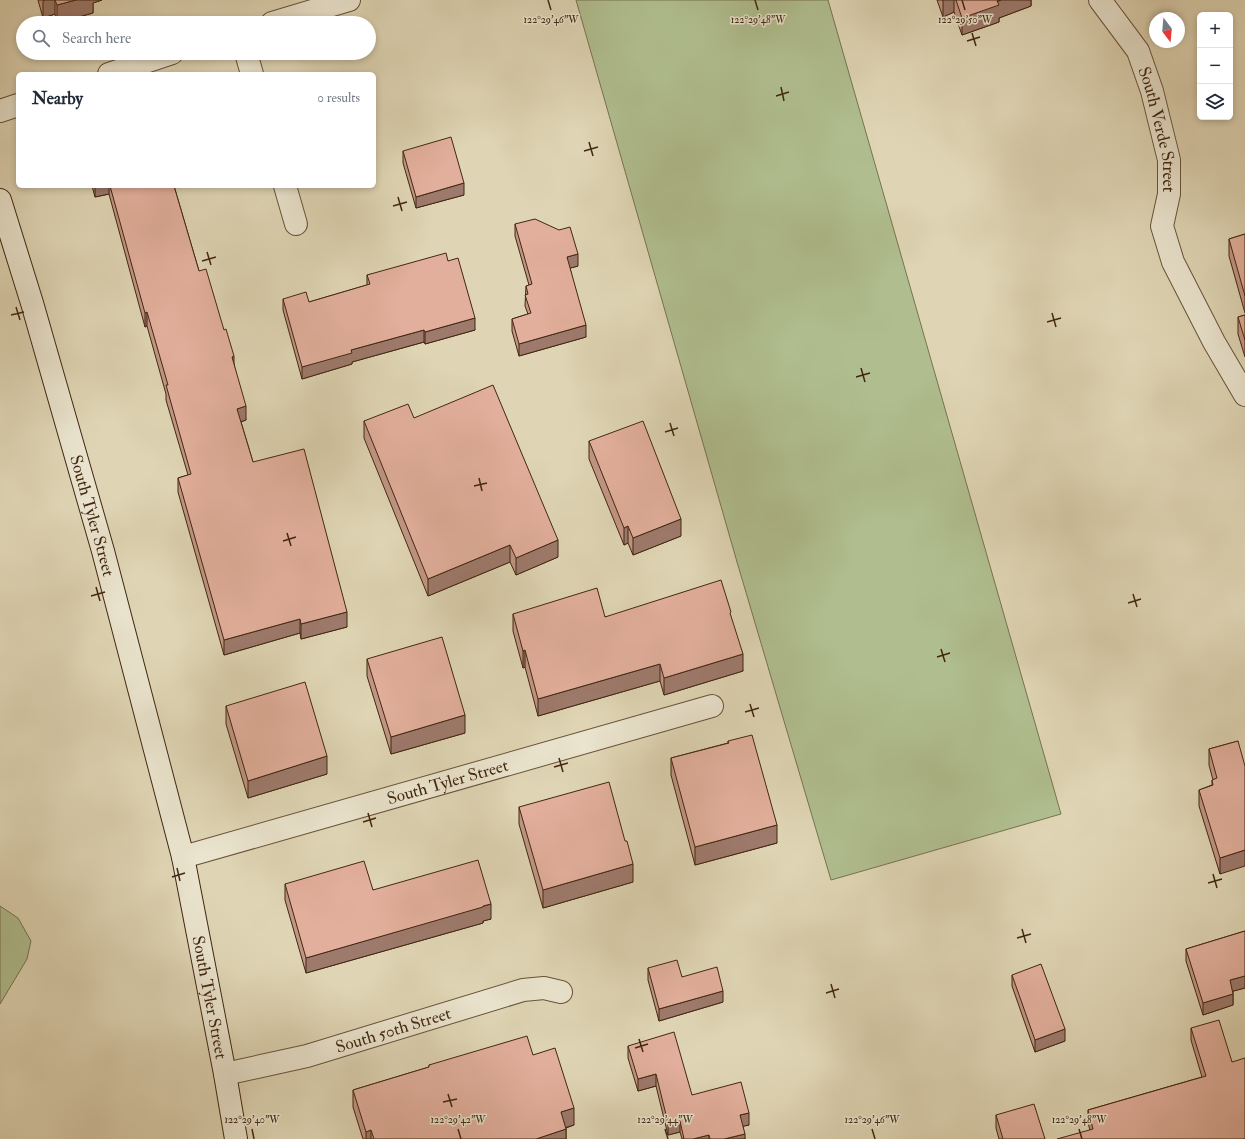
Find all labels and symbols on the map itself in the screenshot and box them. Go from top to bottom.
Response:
north arrow [1149,12,1185,48]
text: 122°29'46"W [524,14,579,26]
text: 122°29'48"W [731,14,786,26]
text: 122°29'50"W [938,14,993,26]
street label: South Verde Street [1133,64,1179,193]
street label: South Tyler Street [65,453,119,579]
street label: South Tyler Street [385,755,511,809]
street label: South Tyler Street [187,934,232,1061]
street label: South 50th Street [333,1003,454,1058]
text: 122°29'40"W [224,1114,280,1126]
text: 122°29'42"W [431,1114,486,1126]
text: 122°29'44"W [637,1114,693,1126]
text: 122°29'46"W [845,1114,900,1126]
text: 122°29'48"W [1052,1114,1107,1126]

